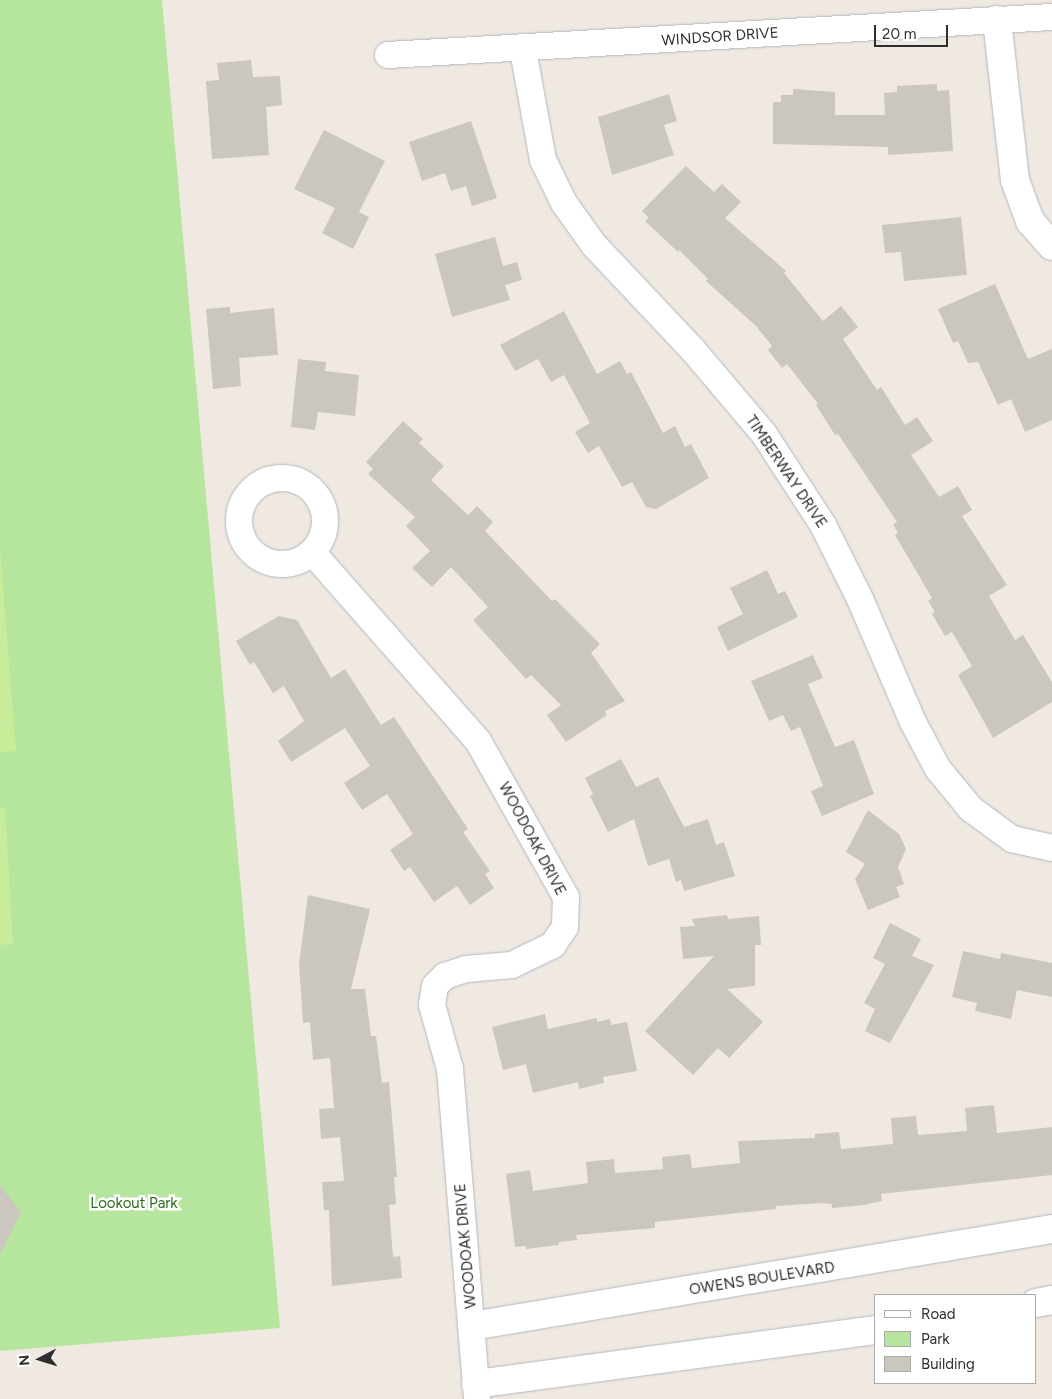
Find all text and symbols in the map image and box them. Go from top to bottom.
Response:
scale bar [877,15,951,47]
street label: WINDSOR DRIVE [661,24,779,50]
text: 20 m [882,25,916,43]
street label: TIMBERWAY DRIVE [742,412,830,532]
street label: WOODOAK DRIVE [495,779,569,899]
street label: WOODOAK DRIVE [452,1183,480,1309]
park label: Lookout Park [90,1195,178,1213]
street label: OWENS BOULEVARD [688,1259,836,1299]
legend [874,1294,1037,1384]
text: Road [921,1305,956,1323]
text: Park [921,1330,950,1348]
north arrow [15,1334,65,1384]
text: N [16,1354,33,1366]
text: Building [921,1355,975,1373]

